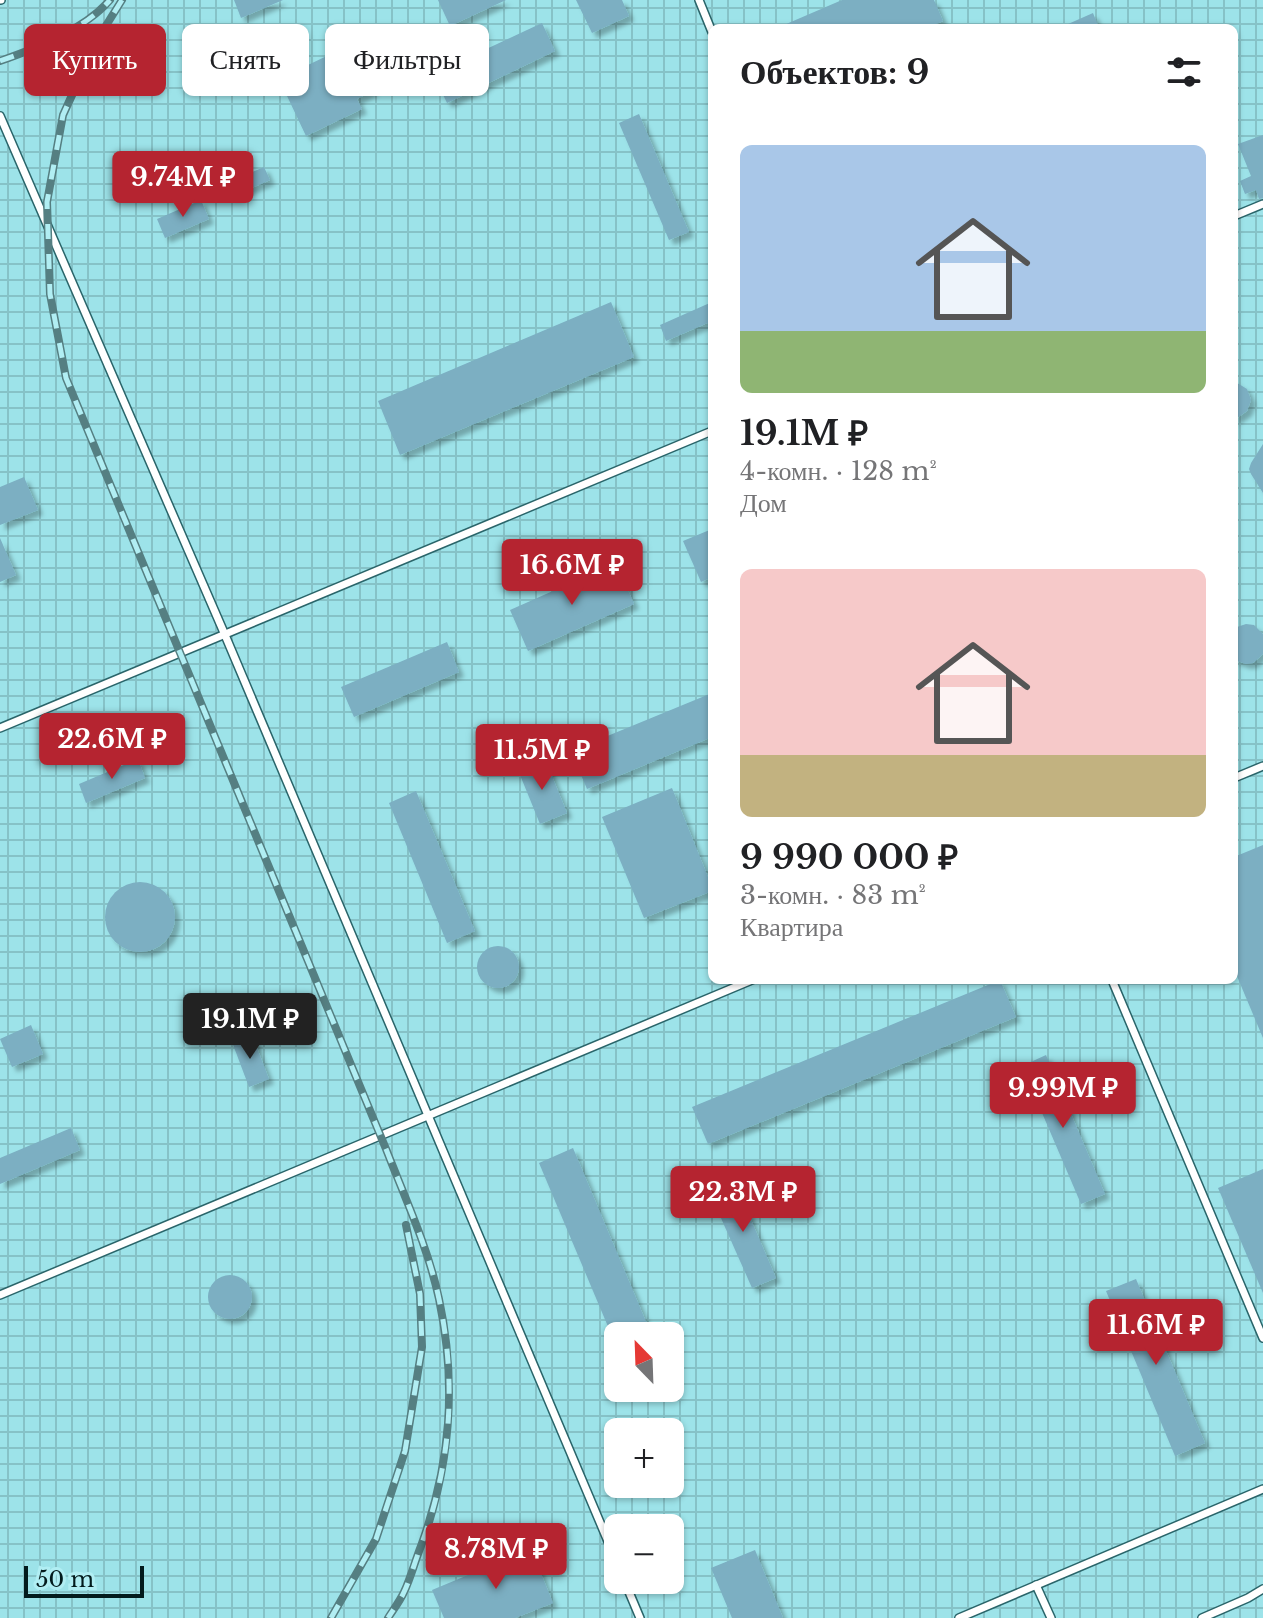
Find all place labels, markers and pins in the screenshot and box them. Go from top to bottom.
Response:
pin: 9.74M ₽ [109,151,257,219]
pin: 16.6M ₽ [498,539,646,607]
pin: 22.6M ₽ [38,713,186,781]
pin: 11.5M ₽ [468,724,616,792]
pin: 19.1M ₽ [176,993,324,1061]
pin: 9.99M ₽ [989,1062,1137,1130]
pin: 22.3M ₽ [669,1166,817,1234]
pin: 11.6M ₽ [1082,1299,1230,1367]
pin: 8.78M ₽ [422,1523,570,1591]

